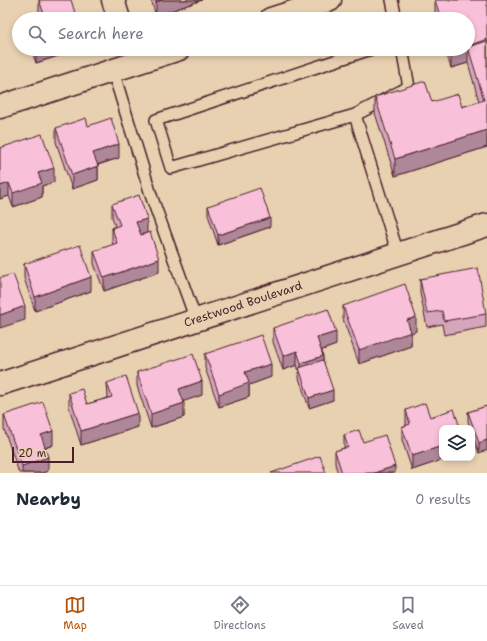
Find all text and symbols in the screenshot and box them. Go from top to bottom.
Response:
search box [12,12,475,56]
icon: search [26,23,48,45]
text: Search here [58,24,144,44]
street label: Crestwood Boulevard [182,277,305,331]
map controls [439,425,475,461]
button: layers [439,425,475,461]
scale bar [12,445,74,464]
text: 20 m [18,446,46,461]
text: Nearby [16,488,81,510]
text: 0 results [415,491,471,508]
tab: Map [63,594,87,633]
tab: Directions [213,594,266,633]
tab: Saved [392,594,424,633]

